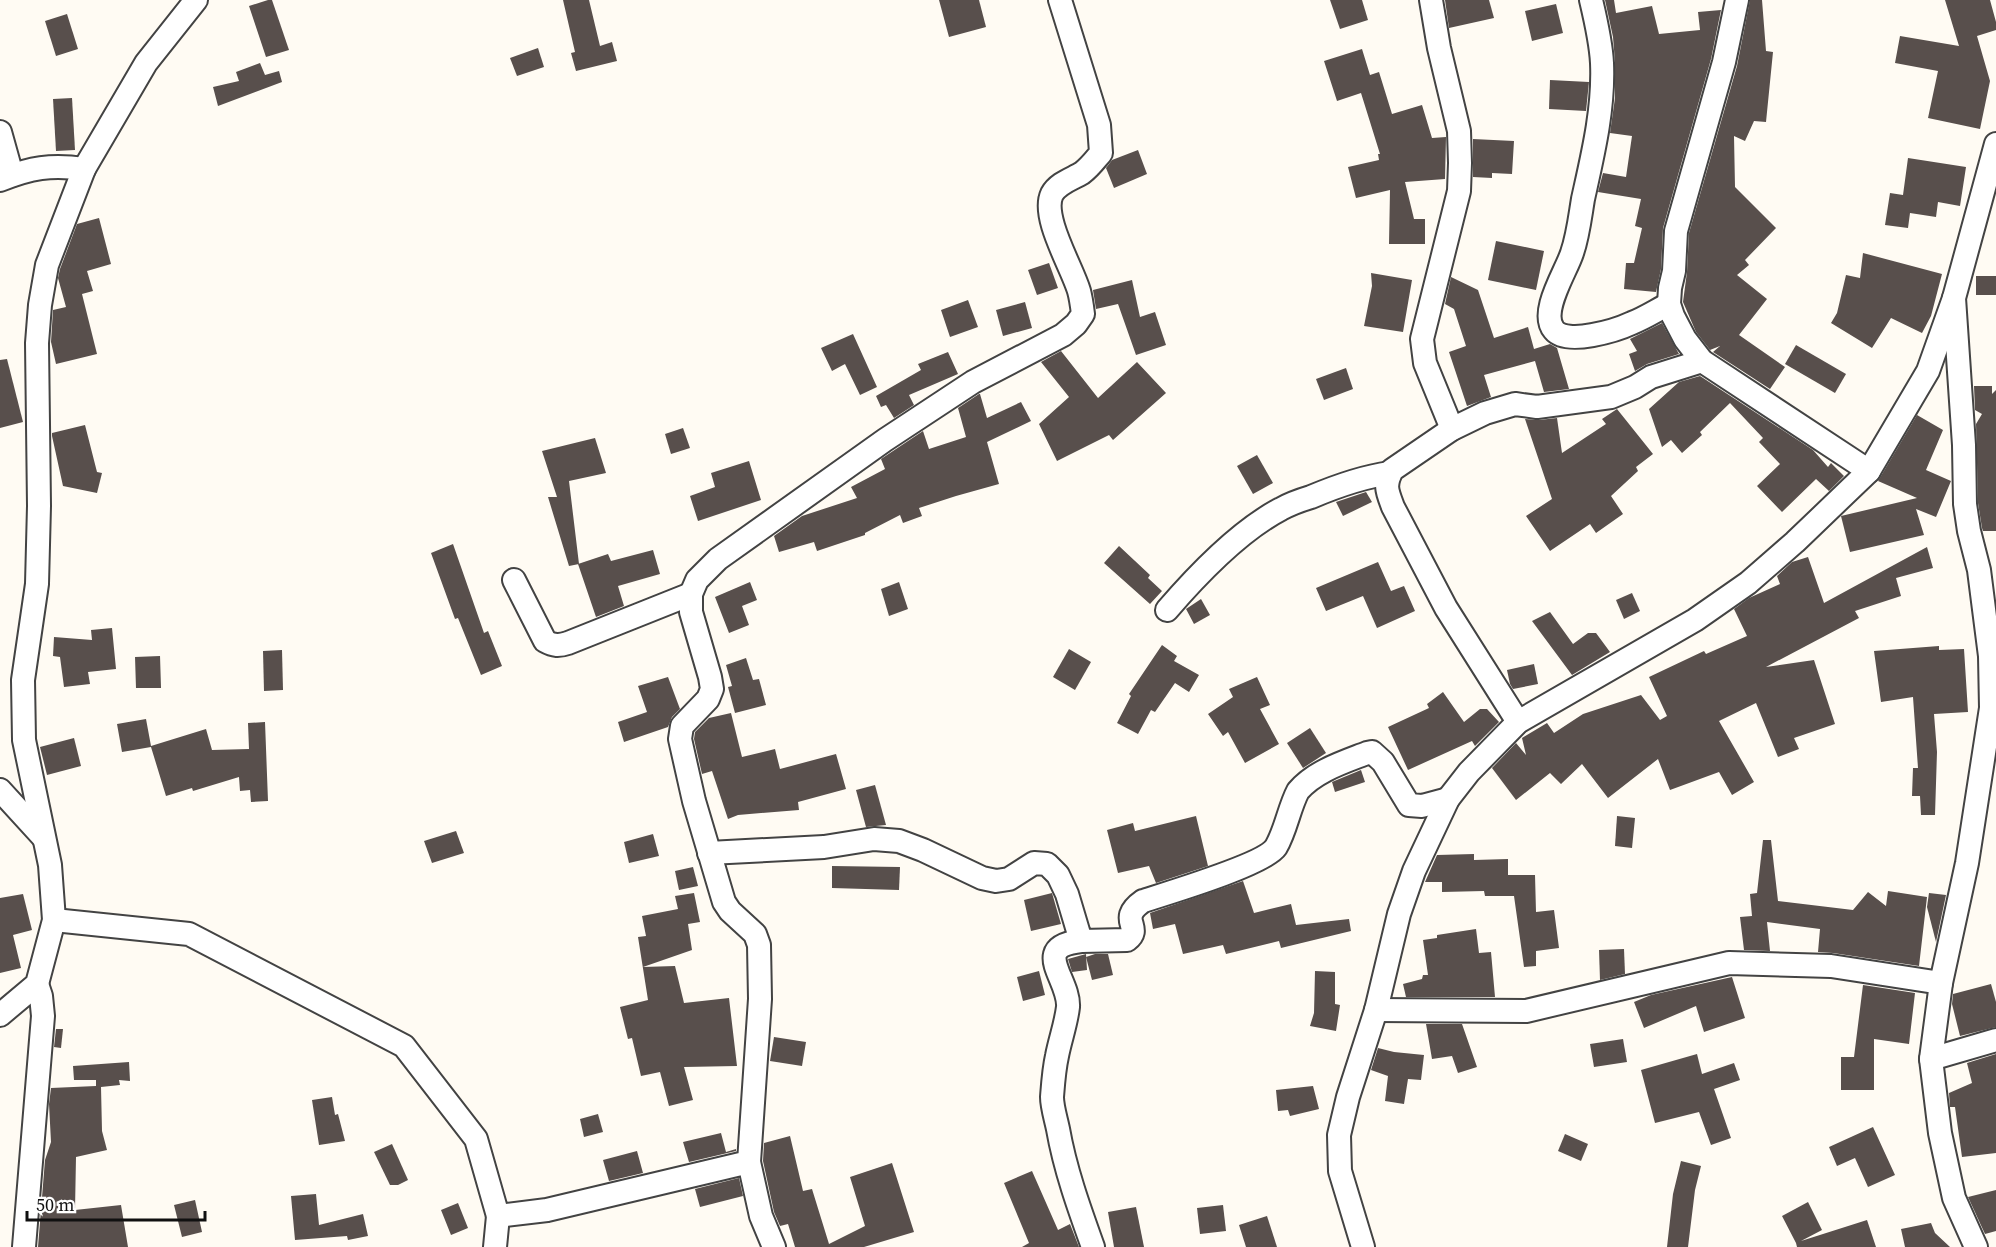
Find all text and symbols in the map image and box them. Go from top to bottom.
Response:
scale bar [27,1184,206,1222]
text: 50 m [36,1192,74,1217]

